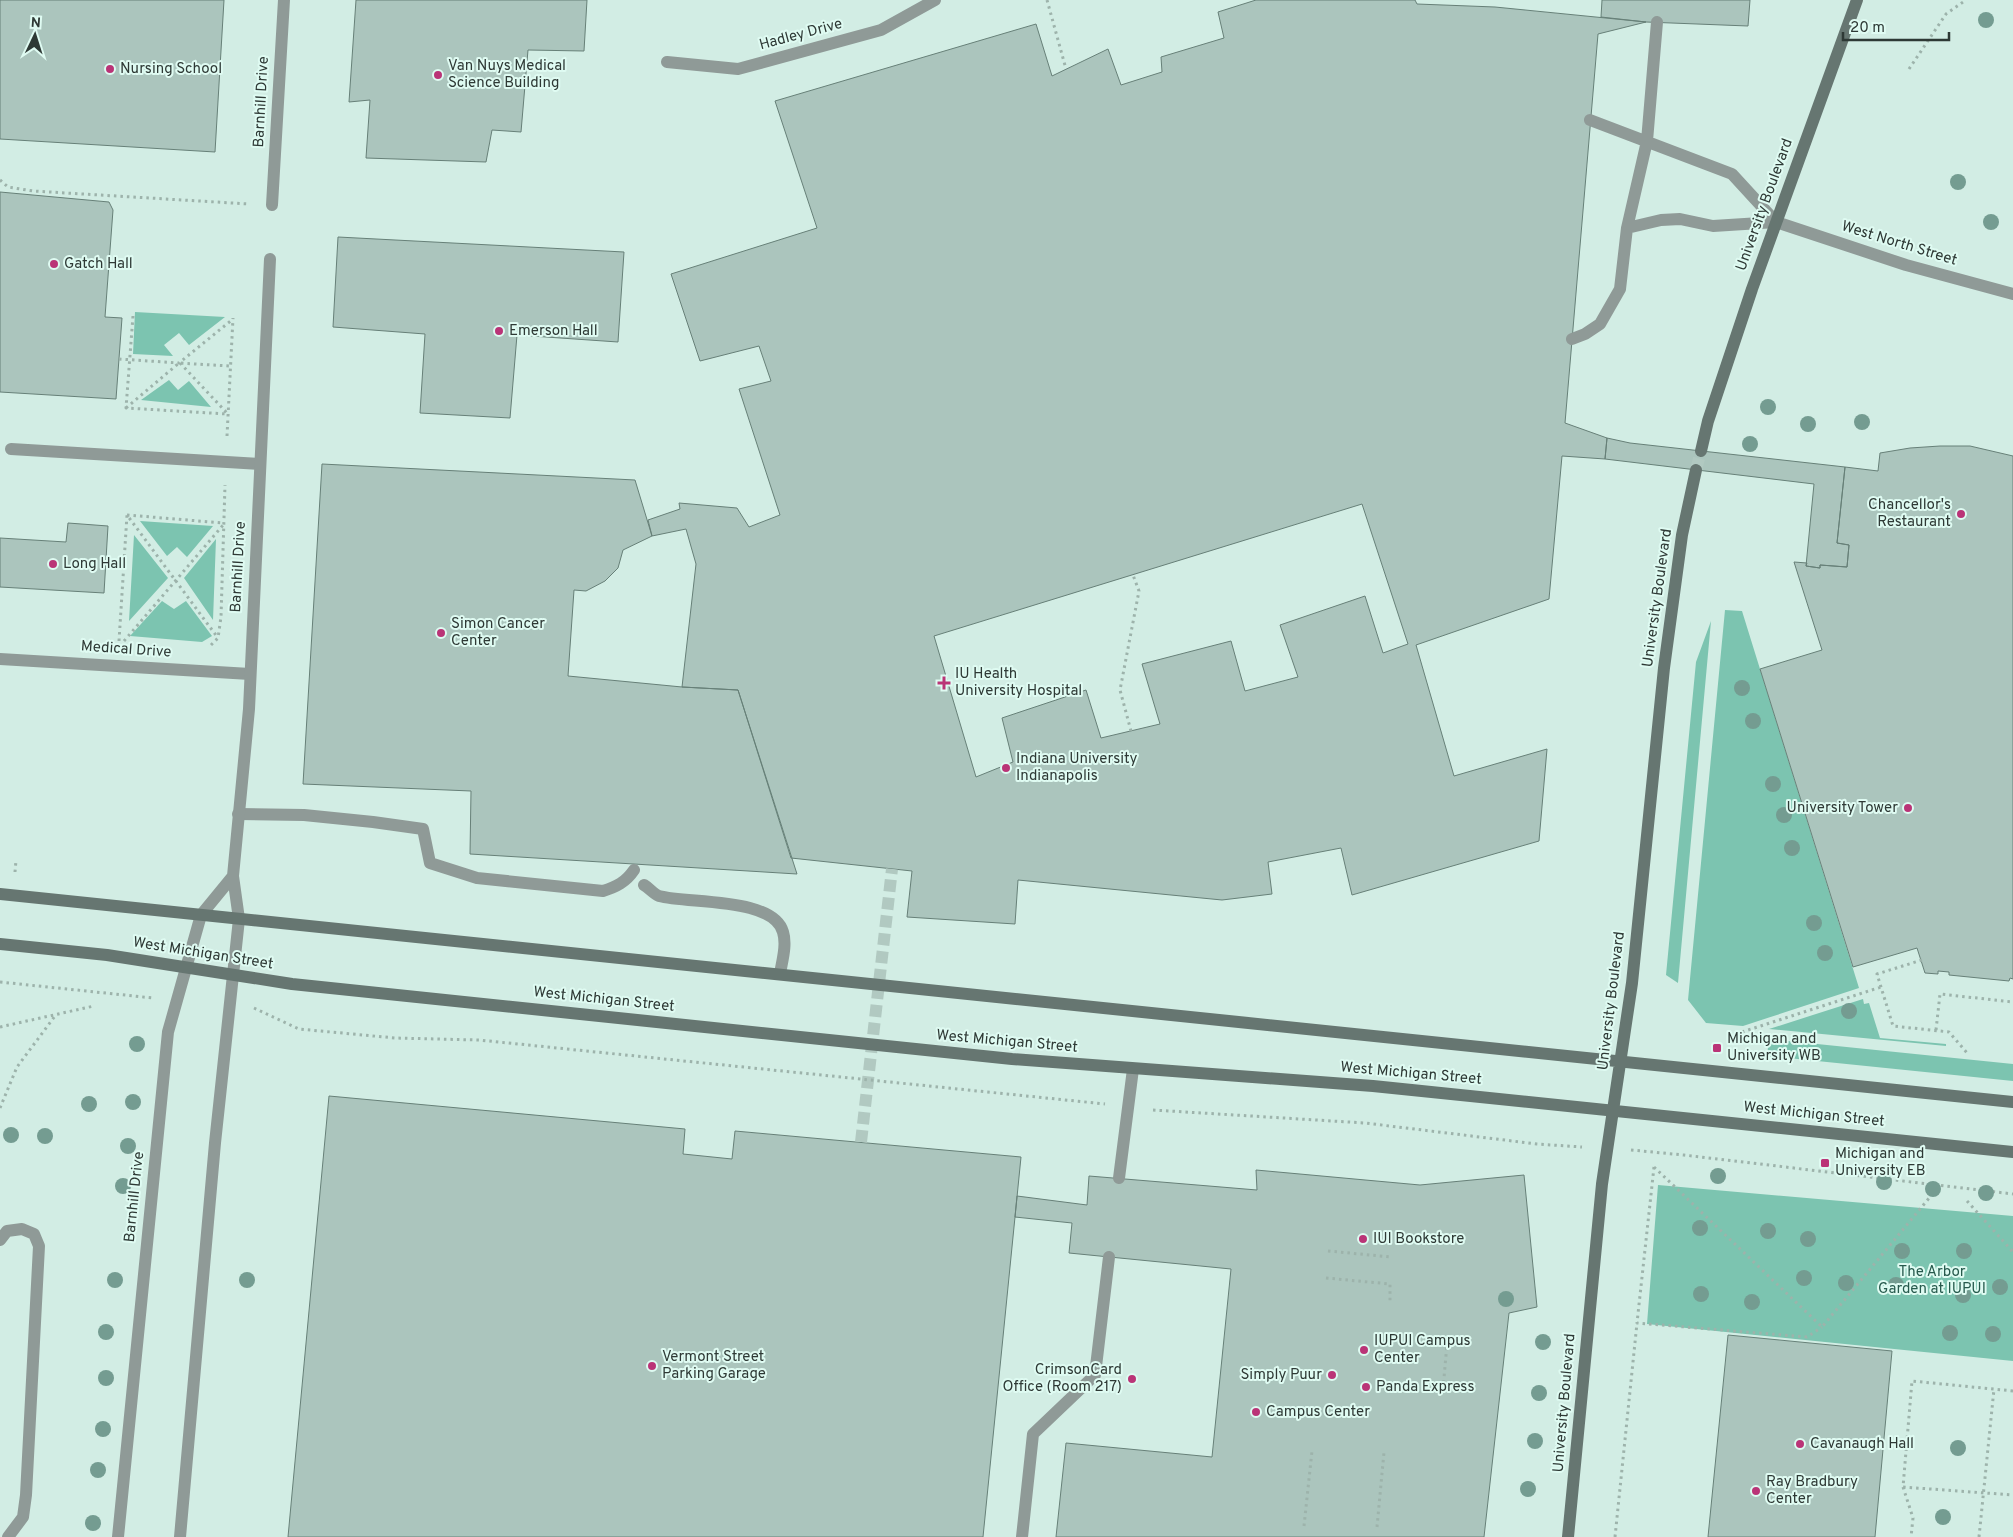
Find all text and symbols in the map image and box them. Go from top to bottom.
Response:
north arrow [10,10,60,60]
scale bar [1843,10,1949,42]
text: N [30,15,41,32]
street label: Hadley Drive [757,15,845,55]
text: 20 m [1850,19,1885,38]
street label: Barnhill Drive [250,56,274,148]
place label: Van Nuys Medical Science Building [448,57,566,93]
place label: Nursing School [120,60,222,79]
marker: Nursing School [104,63,116,75]
marker: Van Nuys Medical Science Building [432,69,444,81]
street label: University Boulevard [1732,136,1798,274]
street label: West North Street [1839,217,1959,271]
place label: Gatch Hall [64,255,133,274]
marker: Gatch Hall [48,258,60,270]
place label: Emerson Hall [509,322,598,341]
marker: Emerson Hall [493,325,505,337]
place label: Chancellor's Restaurant [1868,496,1951,532]
marker: Chancellor's Restaurant [1955,508,1967,520]
street label: Barnhill Drive [227,521,251,613]
street label: University Boulevard [1639,528,1677,668]
place label: Long Hall [63,555,126,574]
marker: Long Hall [47,558,59,570]
place label: Simon Cancer Center [451,615,545,651]
marker: Simon Cancer Center [435,627,447,639]
street label: Medical Drive [80,637,172,663]
place label: IU Health University Hospital [955,665,1082,701]
marker: IU Health University Hospital [937,676,951,690]
place label: Indiana University Indianapolis [1016,750,1138,786]
marker: Indiana University Indianapolis [1000,762,1012,774]
place label: University Tower [1787,799,1898,818]
marker: University Tower [1902,802,1914,814]
street label: University Boulevard [1594,931,1630,1071]
street label: West Michigan Street [131,934,275,974]
street label: West Michigan Street [532,983,676,1017]
street label: West Michigan Street [936,1026,1078,1058]
place label: Michigan and University WB [1727,1030,1821,1066]
marker: Michigan and University WB [1711,1042,1723,1054]
street label: West Michigan Street [1340,1058,1482,1090]
street label: West Michigan Street [1742,1098,1886,1132]
place label: Michigan and University EB [1835,1145,1926,1181]
street label: Barnhill Drive [121,1151,149,1243]
marker: Michigan and University EB [1819,1157,1831,1169]
place label: IUI Bookstore [1373,1230,1464,1249]
marker: IUI Bookstore [1357,1233,1369,1245]
park label: The Arbor Garden at IUPUI [1878,1263,1986,1299]
place label: IUPUI Campus Center [1374,1332,1471,1368]
street label: University Boulevard [1549,1333,1581,1473]
marker: IUPUI Campus Center [1358,1344,1370,1356]
place label: Vermont Street Parking Garage [662,1348,766,1384]
marker: Vermont Street Parking Garage [646,1360,658,1372]
place label: CrimsonCard Office (Room 217) [1002,1361,1122,1397]
place label: Simply Puur [1240,1366,1322,1385]
marker: Simply Puur [1326,1369,1338,1381]
marker: CrimsonCard Office (Room 217) [1126,1373,1138,1385]
place label: Panda Express [1376,1378,1474,1397]
marker: Panda Express [1360,1381,1372,1393]
place label: Campus Center [1266,1403,1370,1422]
marker: Campus Center [1250,1406,1262,1418]
place label: Cavanaugh Hall [1810,1435,1914,1454]
marker: Cavanaugh Hall [1794,1438,1806,1450]
place label: Ray Bradbury Center [1766,1473,1858,1509]
marker: Ray Bradbury Center [1750,1485,1762,1497]

